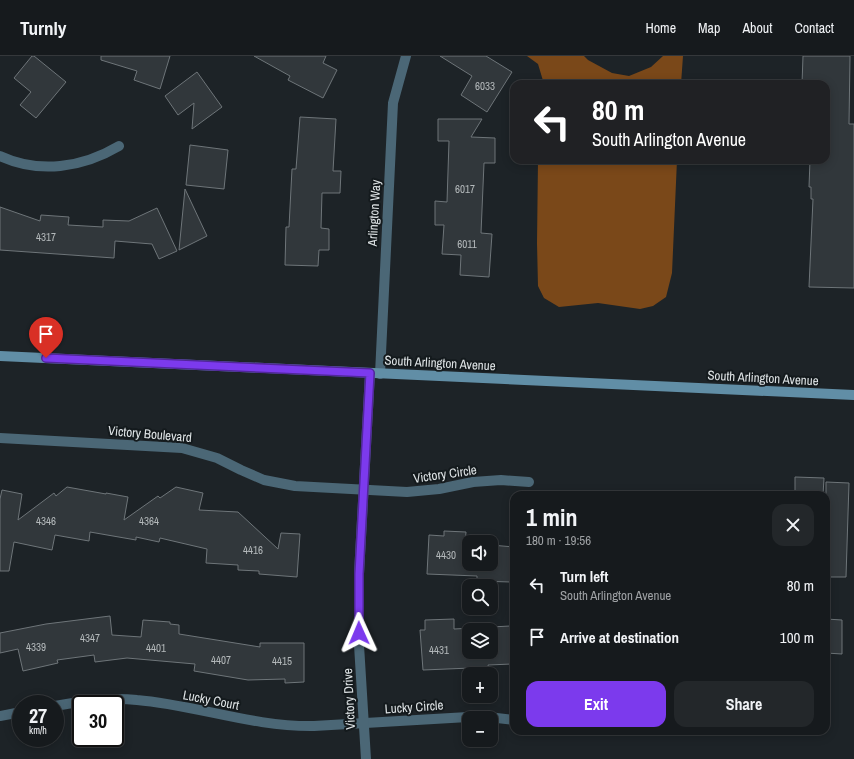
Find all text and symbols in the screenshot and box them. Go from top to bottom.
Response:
text: Turnly [20,15,66,41]
text: Home [645,19,676,37]
text: Map [698,19,720,37]
text: About [742,19,772,37]
text: Contact [794,19,834,37]
house number: 6033 [475,79,495,93]
text: 80 m [592,91,644,129]
icon: left [526,96,578,148]
text: South Arlington Avenue [592,127,746,152]
street label: Arlington Way [364,179,384,248]
house number: 6017 [455,182,475,196]
house number: 4317 [36,230,56,244]
house number: 6011 [457,237,477,251]
pin [29,317,63,358]
icon: arrive [35,323,57,345]
street label: South Arlington Avenue [384,352,496,374]
street label: South Arlington Avenue [707,367,819,389]
street label: Victory Boulevard [107,422,193,446]
street label: Victory Circle [412,461,478,487]
text: 1 min [526,501,577,533]
button: close [772,504,814,546]
house number: 4346 [36,514,56,528]
house number: 4364 [139,514,159,528]
text: 180 m · 19:56 [526,532,591,549]
map controls [462,535,498,747]
button: sound [462,535,498,571]
house number: 4416 [243,543,263,557]
house number: 4430 [436,548,456,562]
text: Turn left [560,566,608,587]
icon: left [526,574,548,596]
text: 80 m [787,575,814,596]
button: search [462,579,498,615]
text: South Arlington Avenue [560,587,671,604]
position arrow [338,612,380,654]
button: layers [462,623,498,659]
icon: arrive [526,626,548,648]
text: Arrive at destination [560,627,679,648]
text: 100 m [780,627,814,648]
house number: 4347 [80,631,100,645]
house number: 4339 [26,640,46,654]
house number: 4401 [146,641,166,655]
house number: 4431 [429,643,449,657]
house number: 4407 [211,653,231,667]
house number: 4415 [272,654,292,668]
button: + [462,667,498,703]
street label: Victory Drive [339,668,359,730]
button: Exit [526,681,666,727]
button: Share [674,681,814,727]
street label: Lucky Court [181,686,241,714]
speed limit sign: 30 [72,695,124,747]
street label: Lucky Circle [384,696,444,718]
text: 27 [29,702,47,729]
button: − [462,711,498,747]
text: km/h [29,724,47,737]

